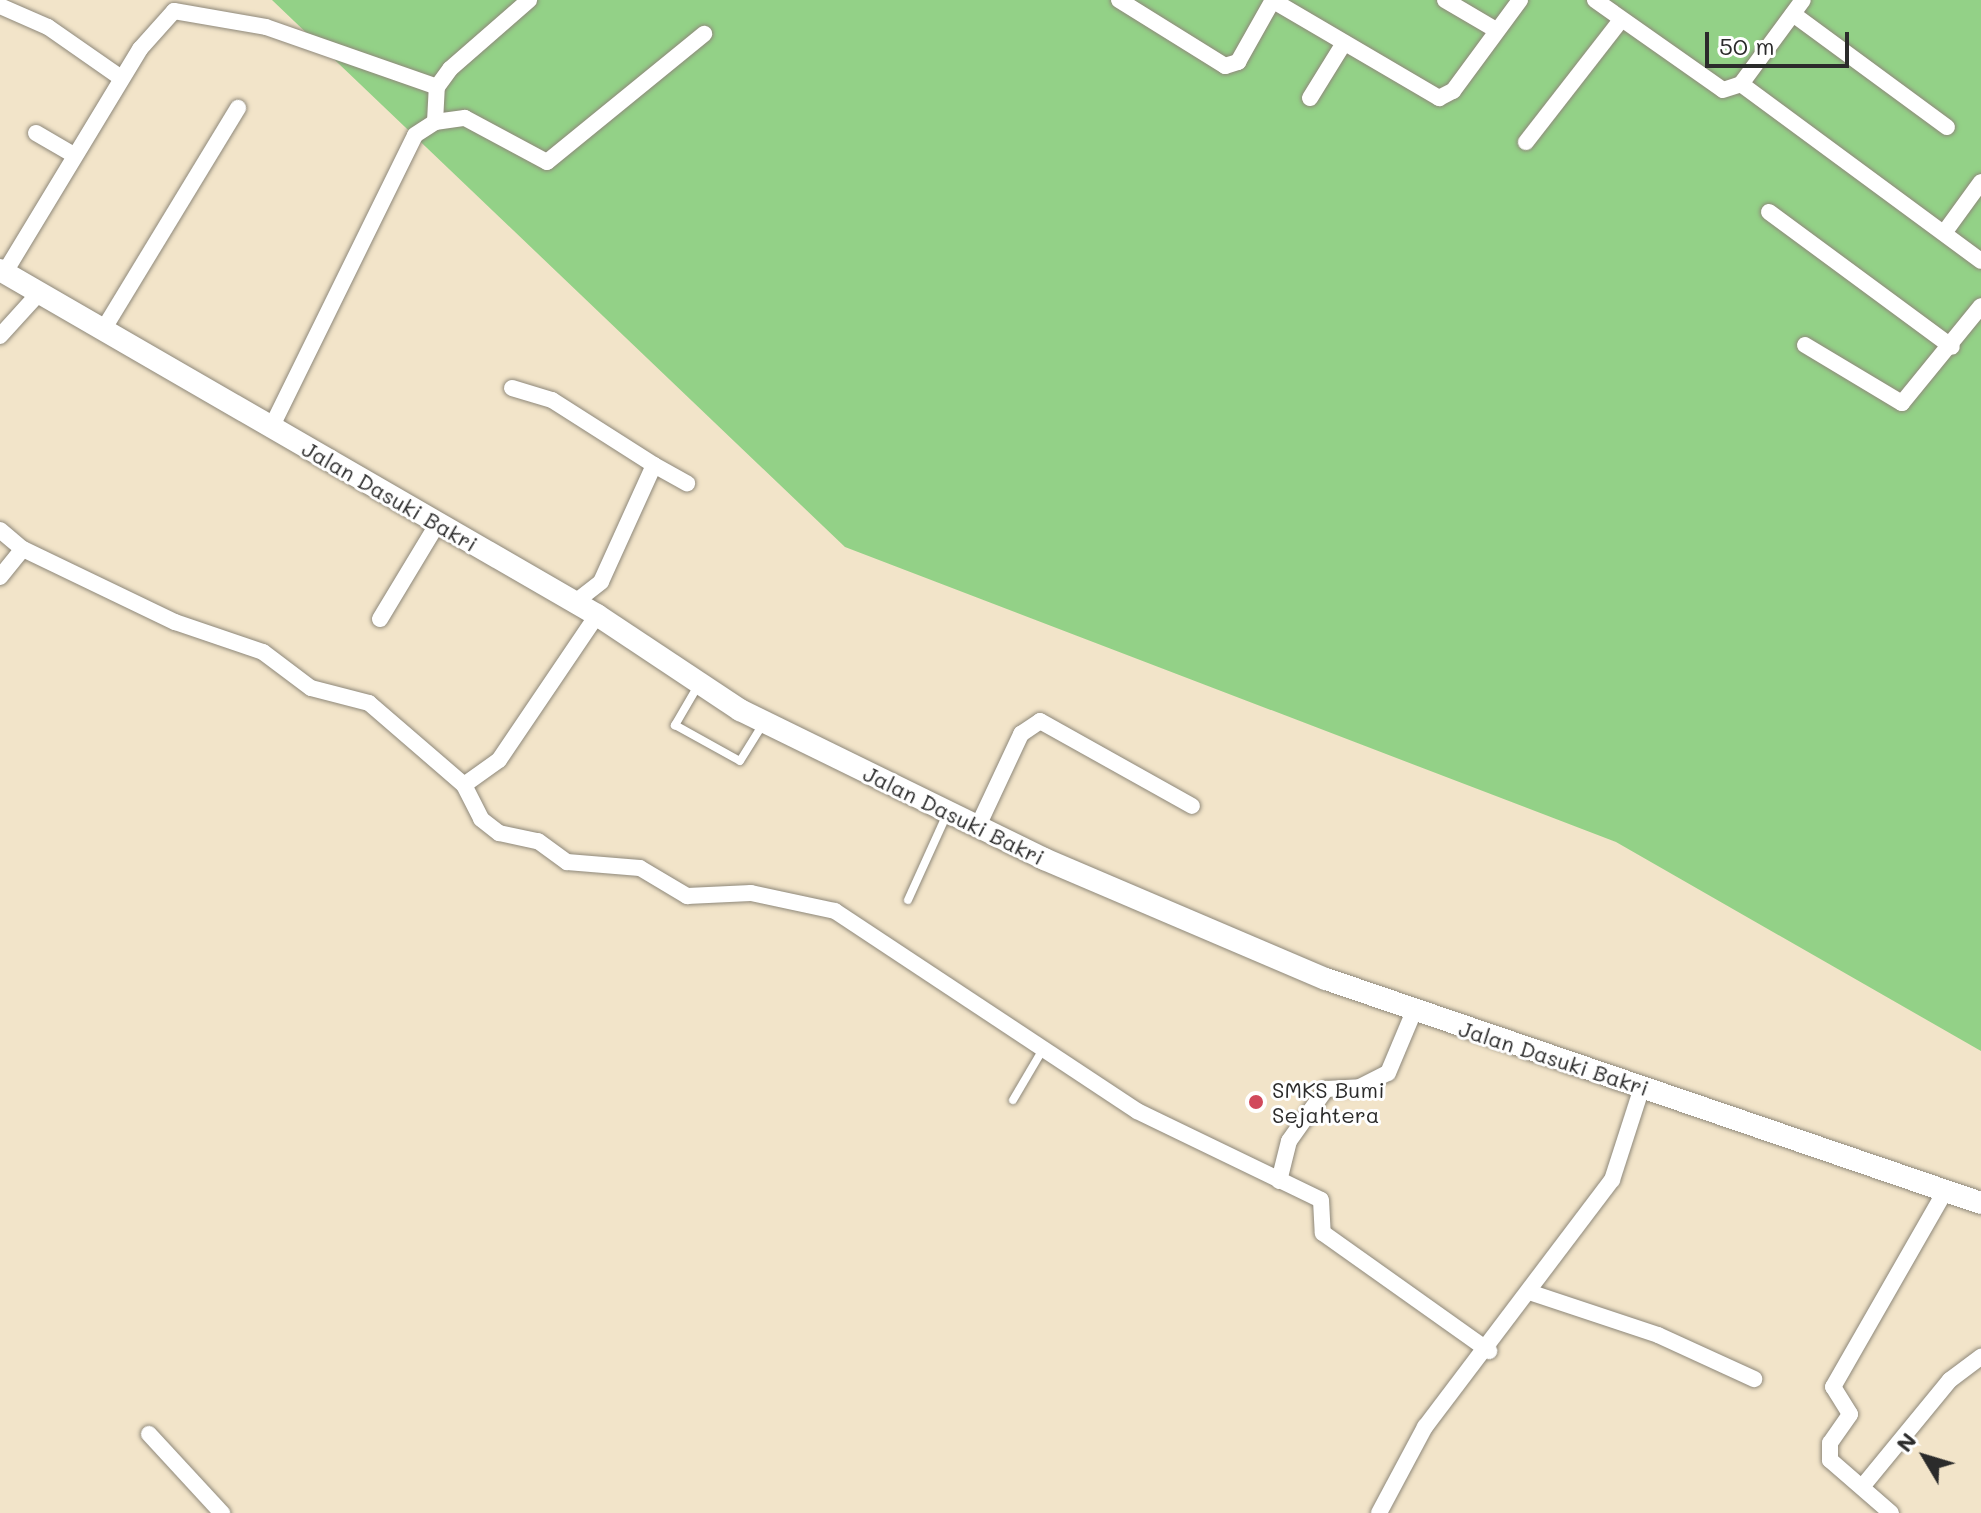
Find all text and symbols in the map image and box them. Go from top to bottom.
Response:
scale bar [1709,16,1853,66]
text: 50 m [1719,30,1775,61]
street label: Jalan Dasuki Bakri [298,435,482,557]
street label: Jalan Dasuki Bakri [859,760,1049,870]
street label: Jalan Dasuki Bakri [1456,1015,1652,1101]
place label: SMKS Bumi Sejahtera [1272,1076,1385,1128]
marker: SMKS Bumi Sejahtera [1247,1093,1265,1111]
north arrow [1885,1417,1965,1497]
text: N [1889,1426,1922,1457]

